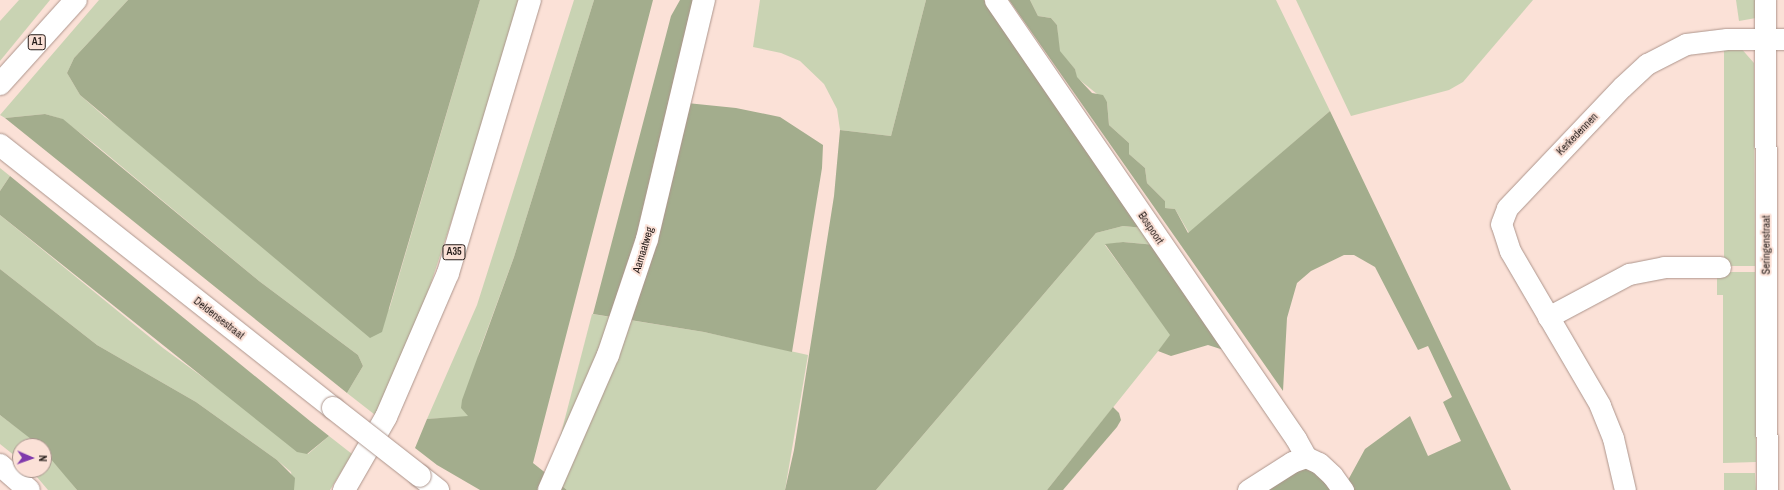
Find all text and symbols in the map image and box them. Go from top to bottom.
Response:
road number: A1 [27,34,47,50]
street label: Kerkedennen [1554,110,1600,158]
street label: Bospoort [1135,209,1167,247]
street label: Seringenstraat [1759,215,1773,275]
street label: Aamaatweg [630,225,656,275]
road number: A35 [442,244,466,260]
street label: Deldensestraat [191,294,247,342]
north arrow [12,438,52,478]
text: N [36,455,50,462]

